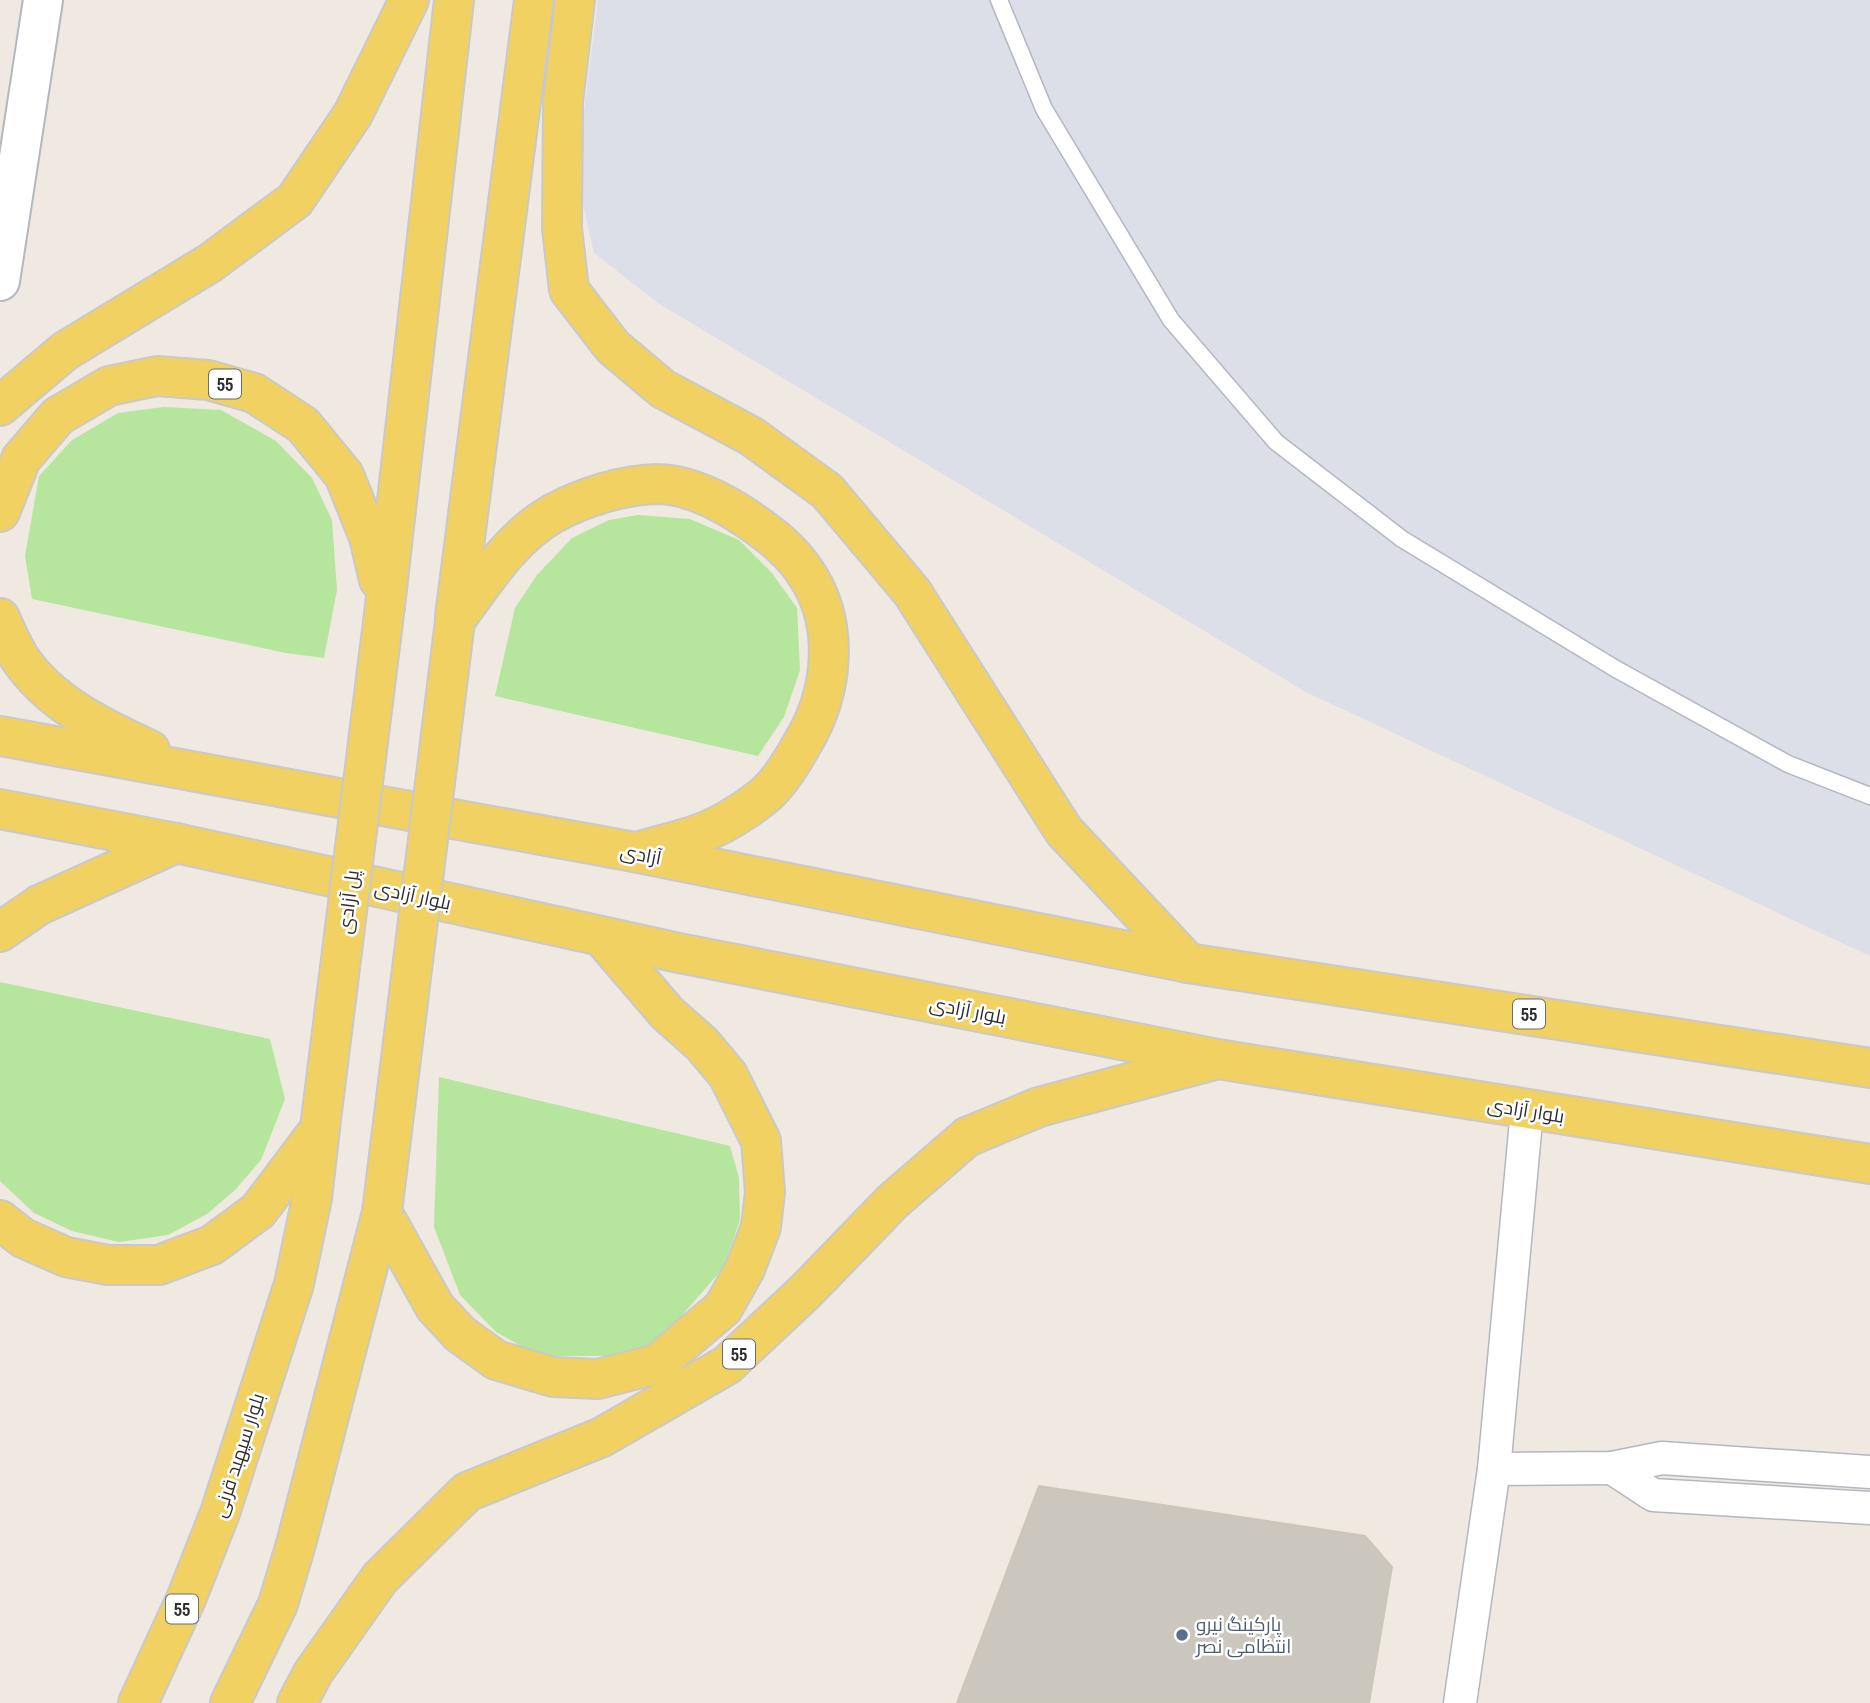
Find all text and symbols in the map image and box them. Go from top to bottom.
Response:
road number: 55 [209,370,241,398]
street label: آزادی [618,837,664,871]
street label: پل آزادی [331,869,365,935]
street label: بلوار آزادی [372,874,454,916]
street label: بلوار آزادی [927,990,1009,1030]
road number: 55 [1513,1000,1545,1028]
street label: بلوار آزادی [1486,1091,1566,1129]
road number: 55 [723,1339,755,1368]
street label: بلوار سپهبد قرنی [206,1389,270,1521]
road number: 55 [166,1594,198,1624]
place label: پارکینگ نیرو انتظامی نصر [1195,1611,1291,1659]
marker: پارکینگ نیرو انتظامی نصر [1174,1627,1190,1643]

